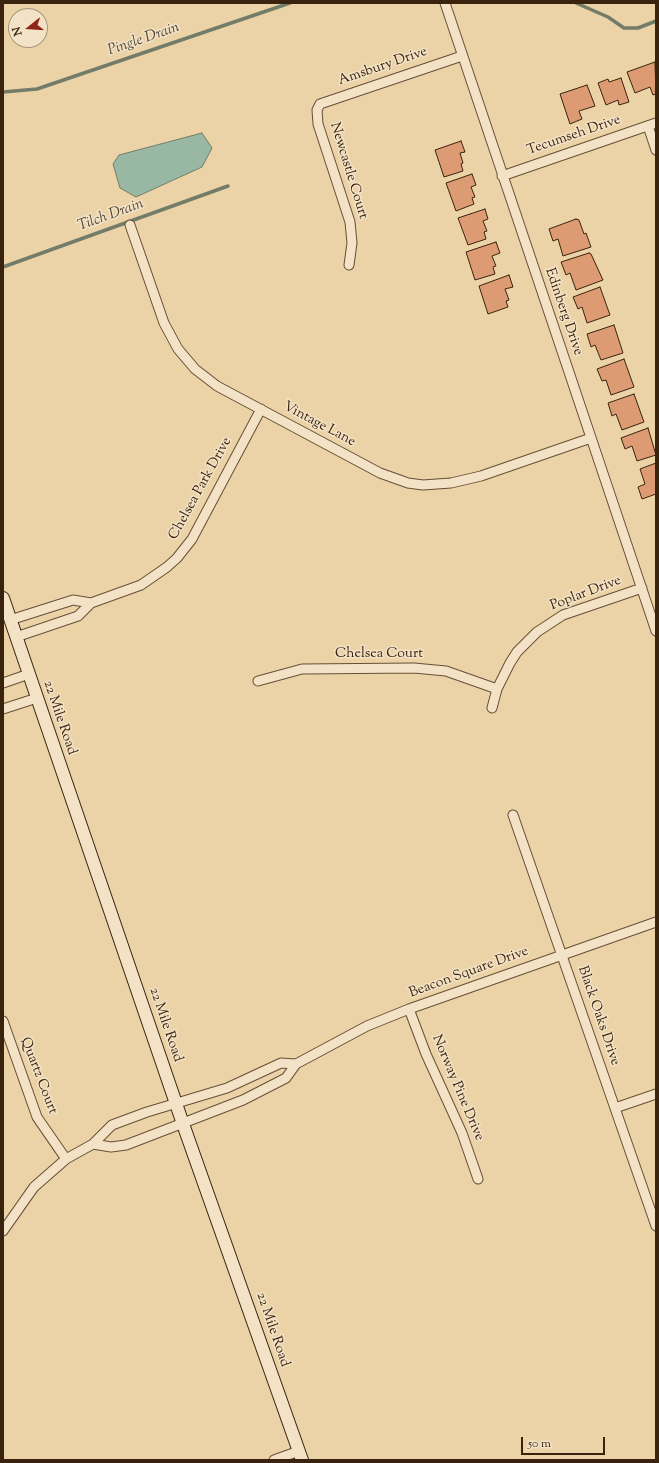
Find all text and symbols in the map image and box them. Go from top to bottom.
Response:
north arrow [8,8,48,48]
water label: Pingle Drain [106,19,182,61]
text: N [9,25,26,38]
street label: Amsbury Drive [336,44,430,90]
street label: Tecumseh Drive [525,112,623,160]
street label: Newcastle Court [325,121,371,221]
water label: Tilch Drain [76,196,146,236]
street label: Edinberg Drive [540,266,586,358]
street label: Vintage Lane [280,399,358,451]
street label: Chelsea Park Drive [166,435,236,543]
street label: Poplar Drive [548,573,624,615]
street label: Chelsea Court [335,647,423,663]
street label: 22 Mile Road [38,679,80,757]
street label: Beacon Square Drive [407,944,531,1002]
street label: Black Oaks Drive [573,964,623,1068]
street label: 22 Mile Road [144,986,186,1064]
street label: Norway Pine Drive [427,1032,487,1144]
street label: Quartz Court [16,1035,60,1117]
street label: 22 Mile Road [251,1291,293,1369]
scale bar [523,1429,607,1455]
text: 50 m [528,1435,551,1453]

